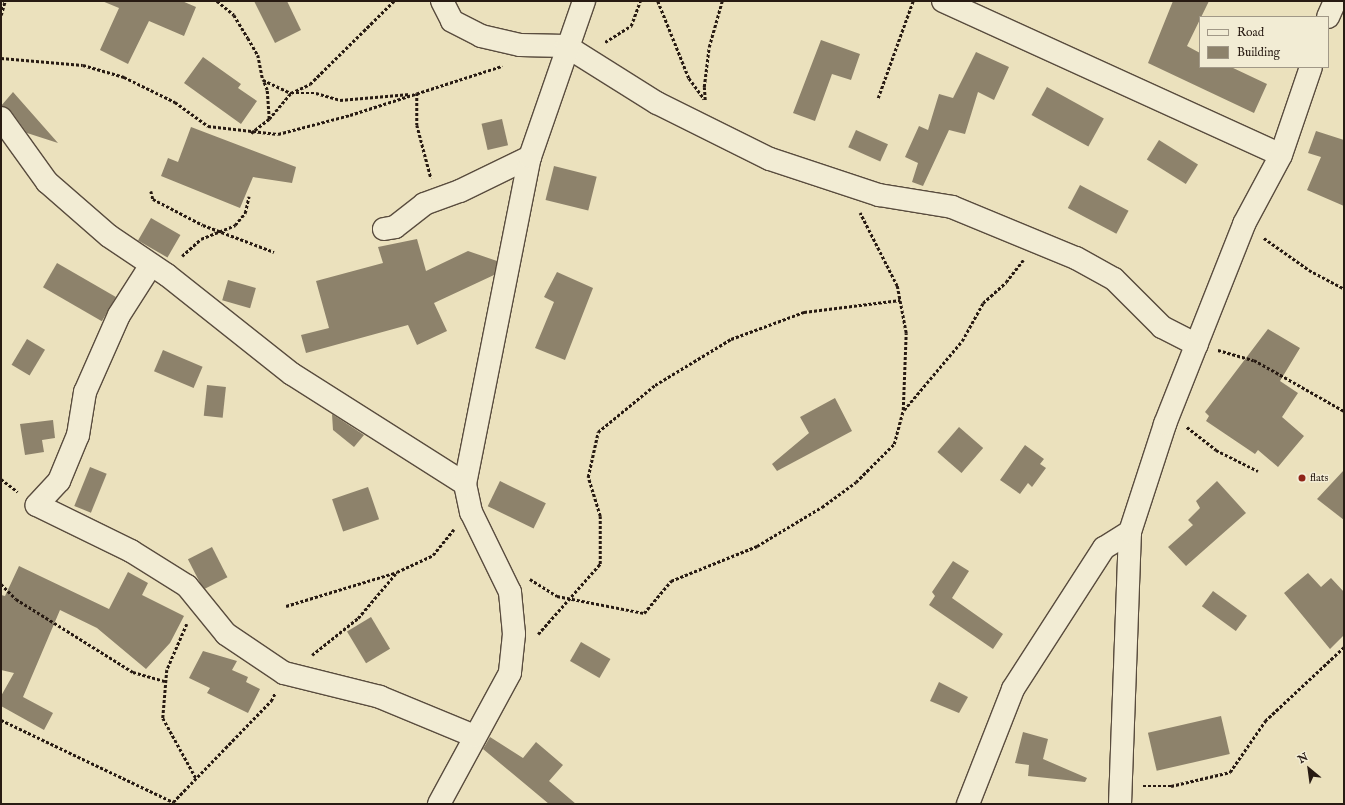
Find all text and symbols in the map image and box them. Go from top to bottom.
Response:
legend [1199,16,1329,68]
text: Road [1237,25,1264,40]
text: Building [1237,45,1280,60]
place label: flats [1310,471,1328,485]
marker: flats [1297,473,1307,483]
north arrow [1289,749,1329,789]
text: N [1296,750,1311,767]

